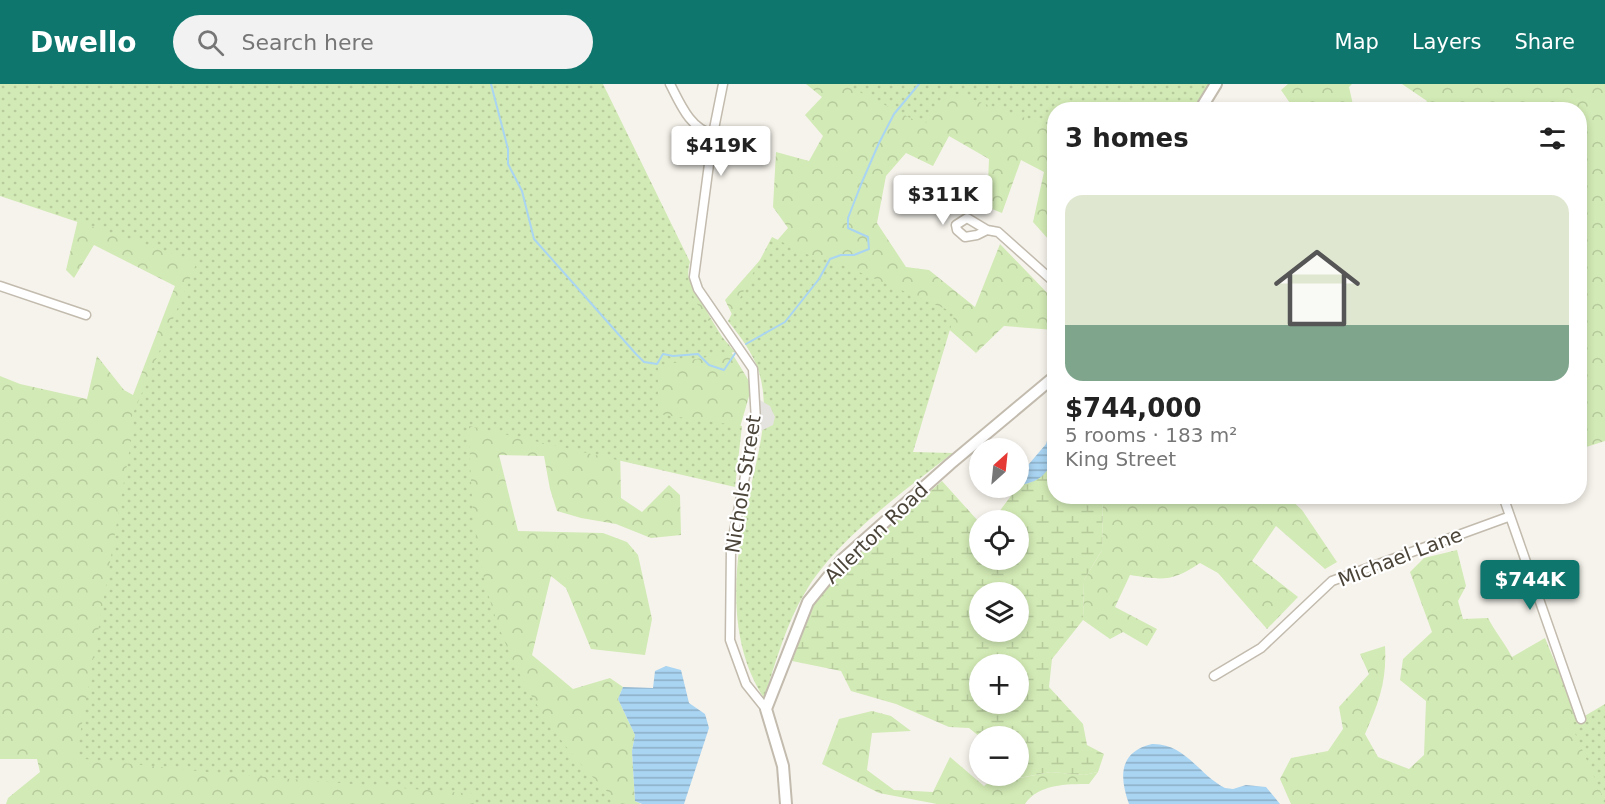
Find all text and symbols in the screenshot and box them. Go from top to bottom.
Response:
search box [173,15,593,69]
text: Dwello [30,26,137,59]
icon: search [194,26,227,59]
text: Search here [242,30,374,55]
text: Map [1335,30,1379,54]
text: Layers [1412,30,1481,54]
text: Share [1514,30,1575,54]
icon: filters [1536,122,1569,155]
text: 3 homes [1065,123,1189,153]
pin: $419K [679,126,763,177]
text: $419K [685,133,757,157]
pin: $311K [901,175,985,226]
text: $311K [907,182,979,206]
icon: home [1263,234,1371,342]
text: $744,000 [1065,393,1202,423]
street label: Nichols Street [720,413,766,555]
text: 5 rooms · 183 m² [1065,423,1237,447]
north arrow [969,438,1029,498]
map controls [969,438,1029,786]
text: King Street [1065,447,1176,471]
street label: Allerton Road [819,478,933,588]
button: locate [969,510,1029,570]
street label: Michael Lane [1334,522,1466,592]
pin: $744K [1488,560,1572,611]
text: $744K [1494,567,1566,591]
button: layers [969,582,1029,642]
button: + [969,654,1029,714]
button: − [969,726,1029,786]

